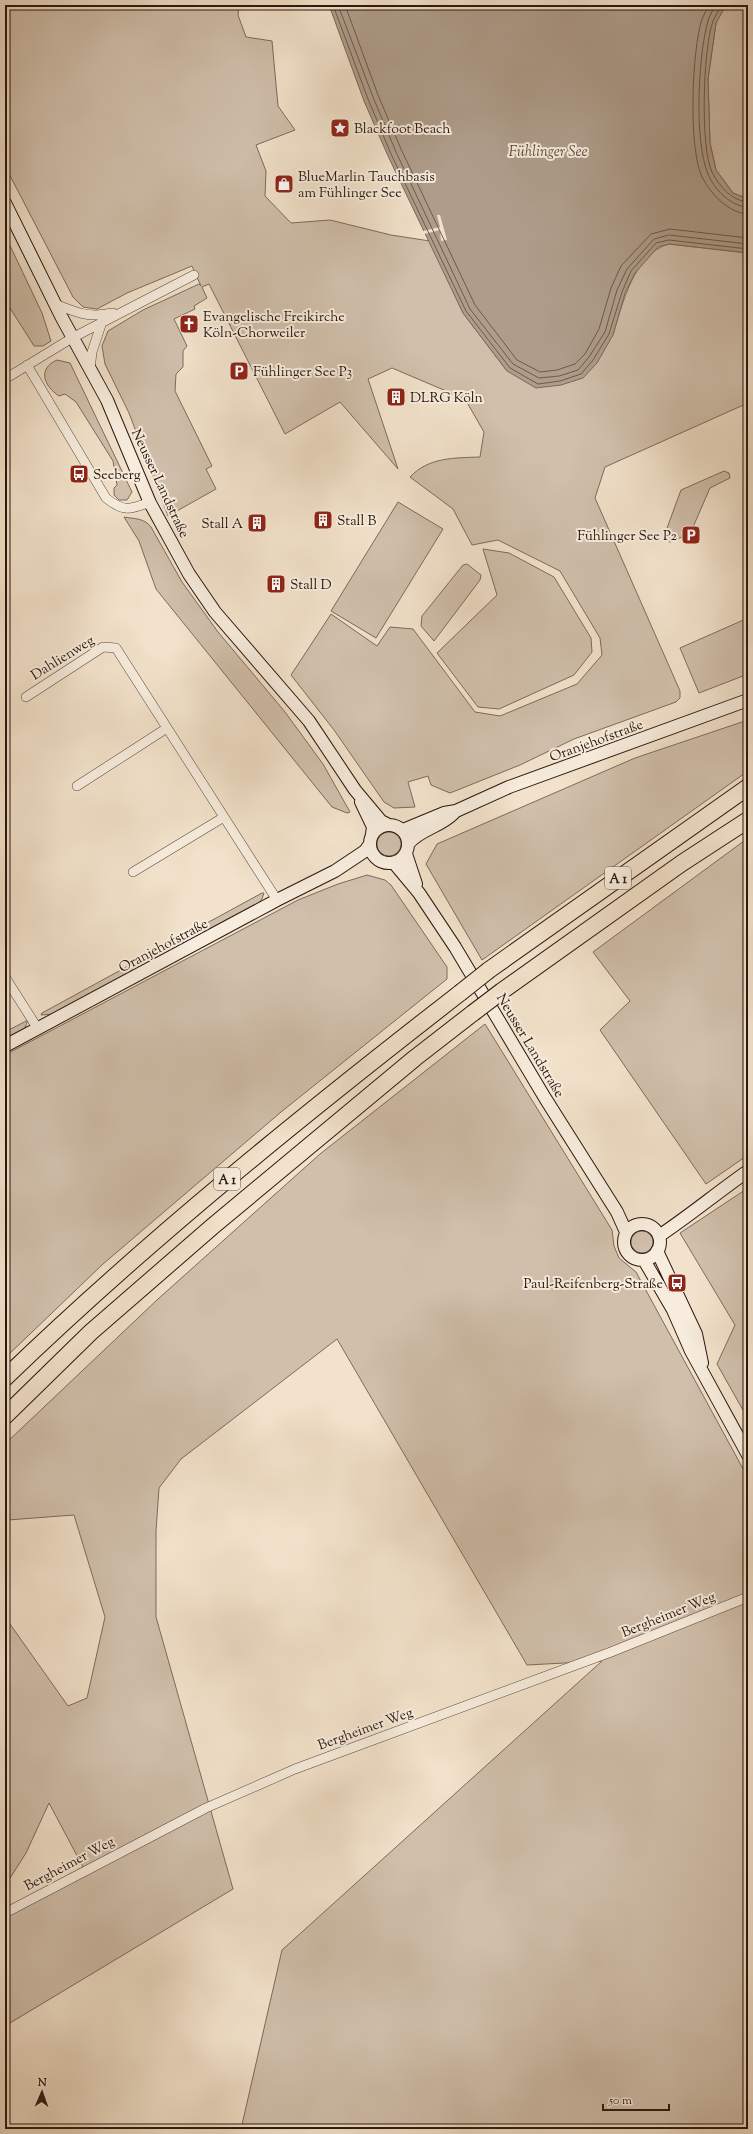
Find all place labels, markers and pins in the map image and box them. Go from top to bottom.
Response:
place icon: Blackfoot Beach [329,117,351,139]
place label: Blackfoot Beach [354,120,450,140]
place label: BlueMarlin Tauchbasis am Fühlinger See [298,168,435,204]
shop icon: BlueMarlin Tauchbasis am Fühlinger See [273,173,295,195]
place label: Evangelische Freikirche Köln-Chorweiler [203,308,345,344]
church icon: Evangelische Freikirche Köln-Chorweiler [178,313,200,335]
parking icon: Fühlinger See P3 [228,360,250,382]
place label: Fühlinger See P3 [253,363,352,383]
building icon: DLRG Köln [385,386,407,408]
place label: DLRG Köln [410,389,483,409]
bus stop icon: Seeberg [68,463,90,485]
place label: Seeberg [93,466,141,486]
building icon: Stall B [312,509,334,531]
building icon: Stall A [246,512,268,534]
place label: Stall B [337,512,376,532]
place label: Stall A [201,515,244,535]
parking icon: Fühlinger See P2 [680,524,702,546]
place label: Fühlinger See P2 [577,527,677,547]
building icon: Stall D [265,573,287,595]
place label: Stall D [290,576,331,596]
bus stop icon: Paul-Reifenberg-Straße [666,1272,688,1294]
place label: Paul-Reifenberg-Straße [523,1275,663,1295]

